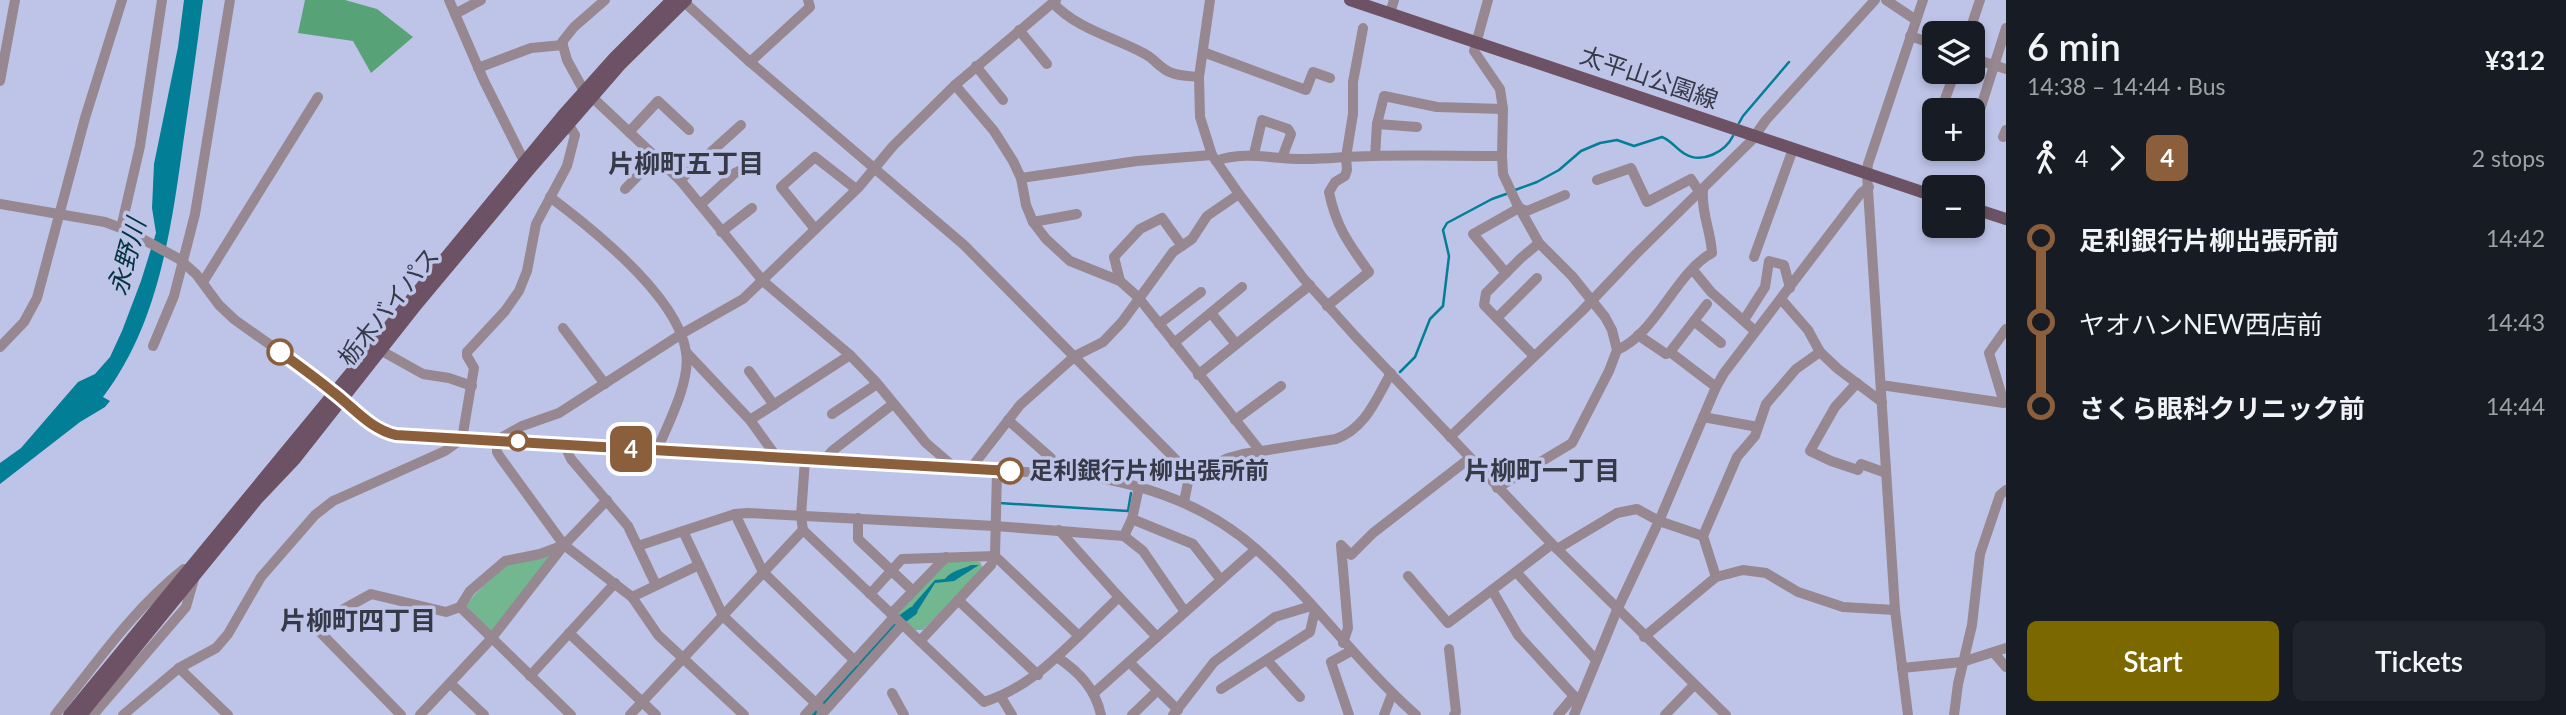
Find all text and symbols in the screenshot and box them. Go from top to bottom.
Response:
map controls [1922,21,1985,238]
button: layers [1922,21,1985,84]
text: 6 min [2027,23,2121,69]
street label: 太平山公園線 [1577,39,1722,114]
text: ¥312 [2485,44,2545,76]
text: 14:38 – 14:44 · Bus [2027,72,2226,100]
button: + [1922,98,1985,161]
icon: walk [2027,139,2065,177]
icon: forward [2098,139,2136,177]
text: 4 [2160,143,2174,172]
text: 4 [2075,144,2088,172]
text: 2 stops [2472,144,2545,172]
district label: 片柳町五丁目 [608,147,764,179]
button: − [1922,175,1985,238]
water label: 永野川 [100,212,152,299]
text: 足利銀行片柳出張所前 [2079,224,2339,256]
text: 14:42 [2486,224,2545,252]
street label: 栃木バイパス [331,241,444,371]
text: ヤオハンNEW西店前 [2079,308,2323,340]
text: 14:43 [2486,308,2545,336]
unlabelled marker [267,339,293,365]
text: さくら眼科クリニック前 [2079,392,2365,424]
text: 14:44 [2486,392,2545,420]
line badge: 4 [608,426,654,472]
unlabelled marker [508,431,528,451]
text: 4 [624,434,638,463]
district label: 片柳町一丁目 [1464,454,1620,486]
place label: 足利銀行片柳出張所前 [1029,455,1269,484]
marker: 足利銀行片柳出張所前 [997,458,1023,484]
district label: 片柳町四丁目 [280,604,436,636]
button: Start [2027,621,2279,701]
button: Tickets [2293,621,2545,701]

